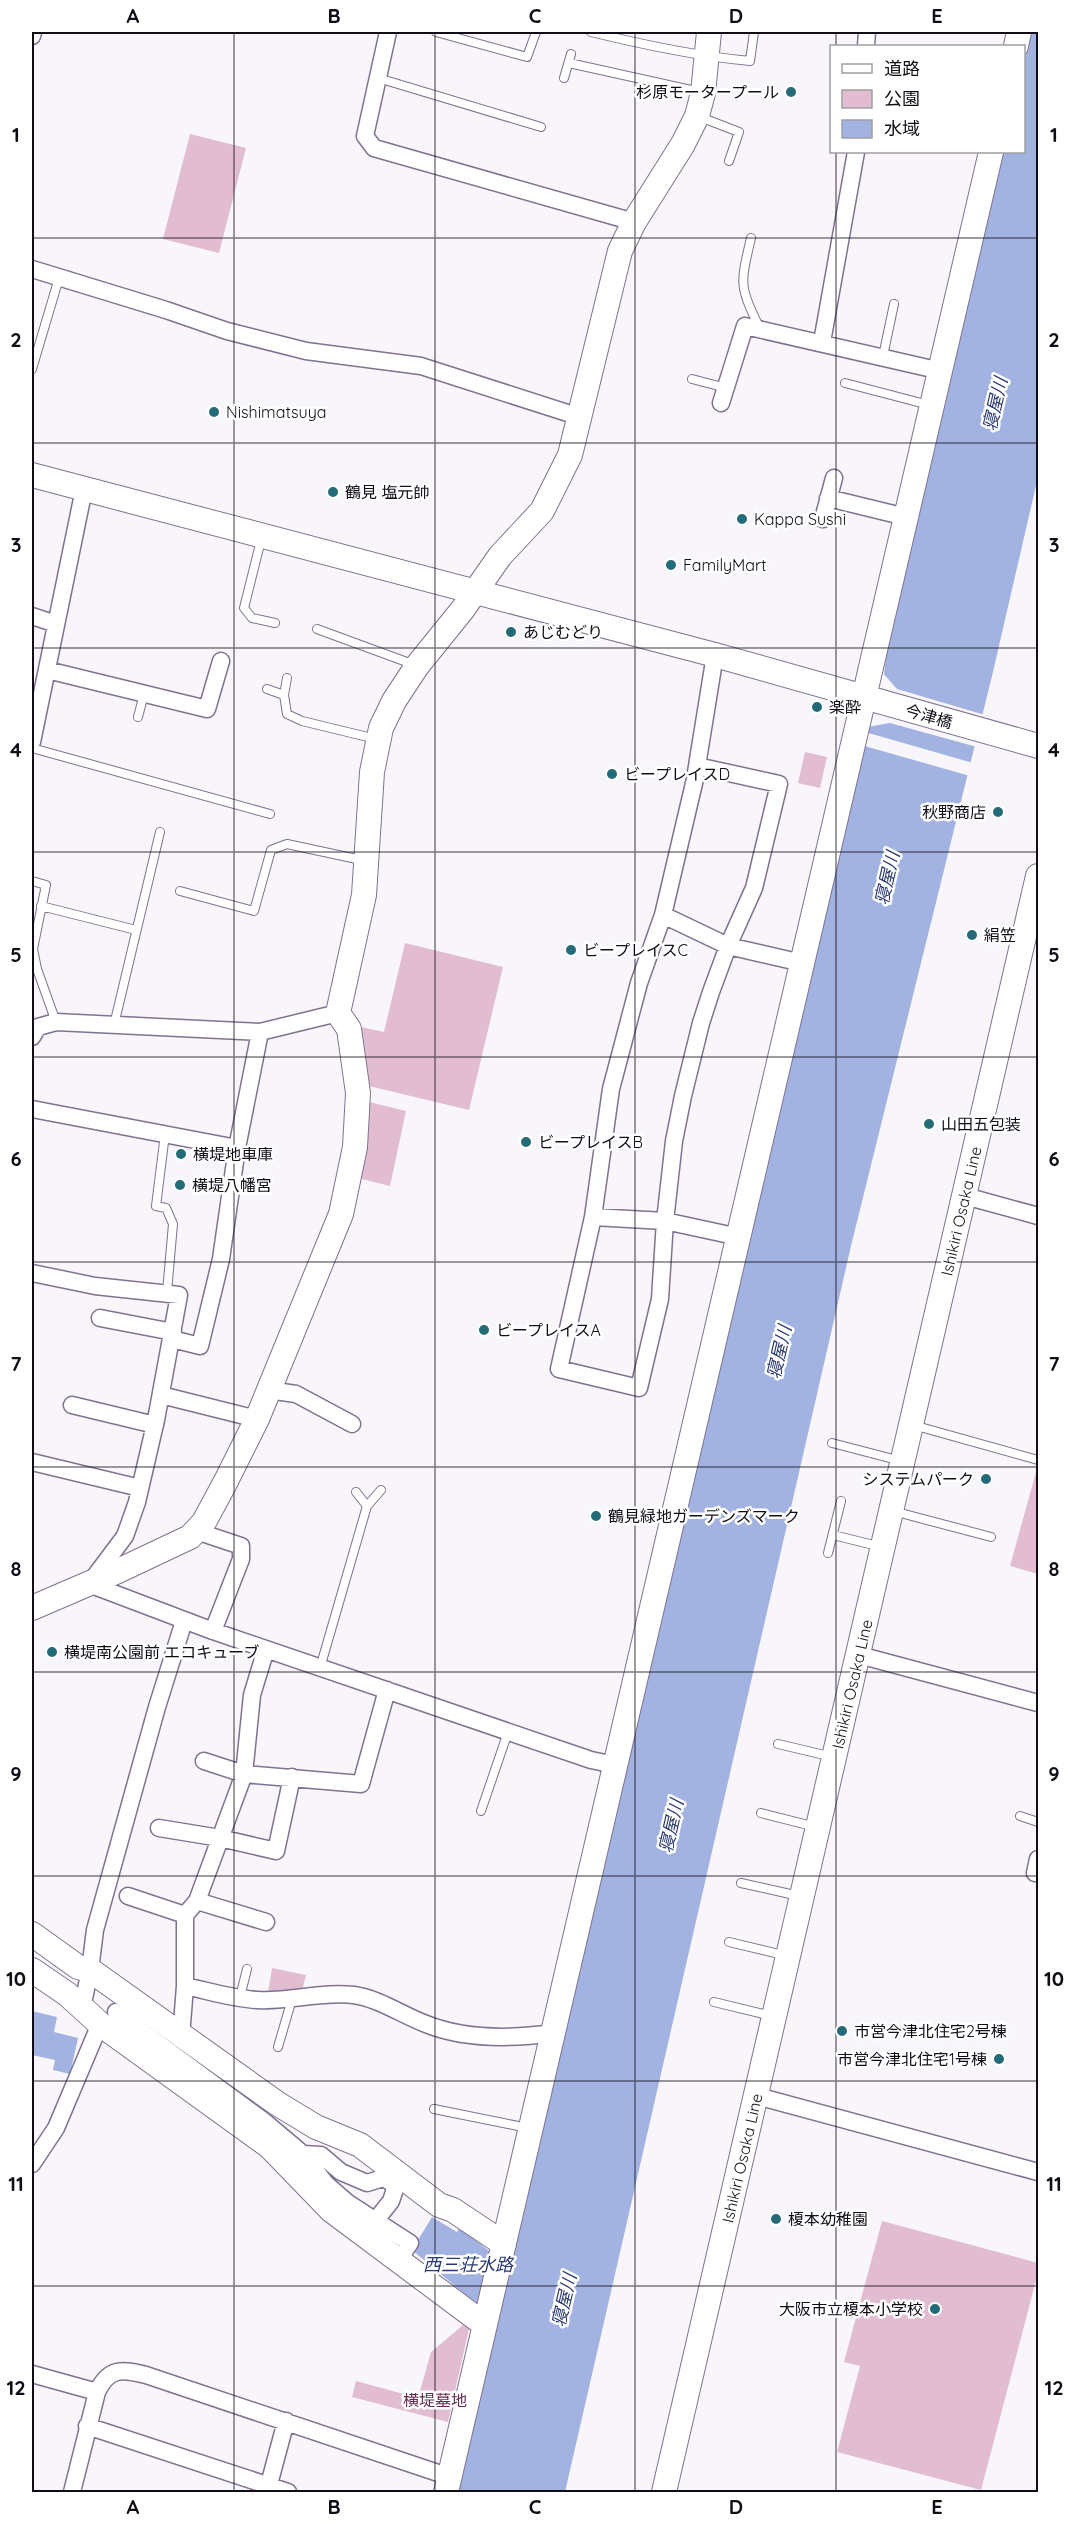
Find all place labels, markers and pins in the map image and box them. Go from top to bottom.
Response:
place label: 杉原モータープール [636,82,779,102]
marker: 杉原モータープール [784,85,798,99]
place label: Nishimatsuya [226,402,327,422]
marker: Nishimatsuya [207,405,221,419]
place label: 鶴見 塩元帥 [345,482,429,502]
marker: 鶴見 塩元帥 [326,485,340,499]
place label: Kappa Sushi [754,509,846,529]
marker: Kappa Sushi [735,512,749,526]
place label: FamilyMart [683,555,767,575]
marker: FamilyMart [664,558,678,572]
place label: あじむどり [523,622,603,642]
marker: あじむどり [504,625,518,639]
place label: 楽酔 [829,697,861,717]
marker: 楽酔 [810,700,824,714]
place label: ビープレイスD [624,764,730,784]
marker: ビープレイスD [605,767,619,781]
place label: 秋野商店 [922,802,986,822]
marker: 秋野商店 [991,805,1005,819]
place label: 絹笠 [984,925,1016,945]
marker: 絹笠 [965,928,979,942]
place label: ビープレイスC [583,940,688,960]
marker: ビープレイスC [564,943,578,957]
place label: 山田五包装 [941,1114,1021,1134]
marker: 山田五包装 [922,1117,936,1131]
place label: ビープレイスB [538,1132,643,1152]
marker: ビープレイスB [519,1135,533,1149]
place label: 横堤地車庫 [193,1144,273,1164]
marker: 横堤地車庫 [174,1147,188,1161]
place label: 横堤八幡宮 [192,1175,272,1195]
marker: 横堤八幡宮 [173,1178,187,1192]
place label: ビープレイスA [496,1320,601,1340]
marker: ビープレイスA [477,1323,491,1337]
place label: システムパーク [862,1469,974,1489]
marker: システムパーク [979,1472,993,1486]
place label: 鶴見緑地ガーデンズマーク [608,1506,800,1526]
marker: 鶴見緑地ガーデンズマーク [589,1509,603,1523]
place label: 横堤南公園前 エコキューブ [64,1642,259,1662]
marker: 横堤南公園前 エコキューブ [45,1645,59,1659]
place label: 市営今津北住宅2号棟 [854,2021,1007,2041]
marker: 市営今津北住宅2号棟 [835,2024,849,2038]
place label: 市営今津北住宅1号棟 [837,2049,987,2069]
marker: 市営今津北住宅1号棟 [992,2052,1006,2066]
place label: 榎本幼稚園 [788,2209,868,2229]
marker: 榎本幼稚園 [769,2212,783,2226]
place label: 大阪市立榎本小学校 [779,2299,923,2319]
marker: 大阪市立榎本小学校 [928,2302,942,2316]

